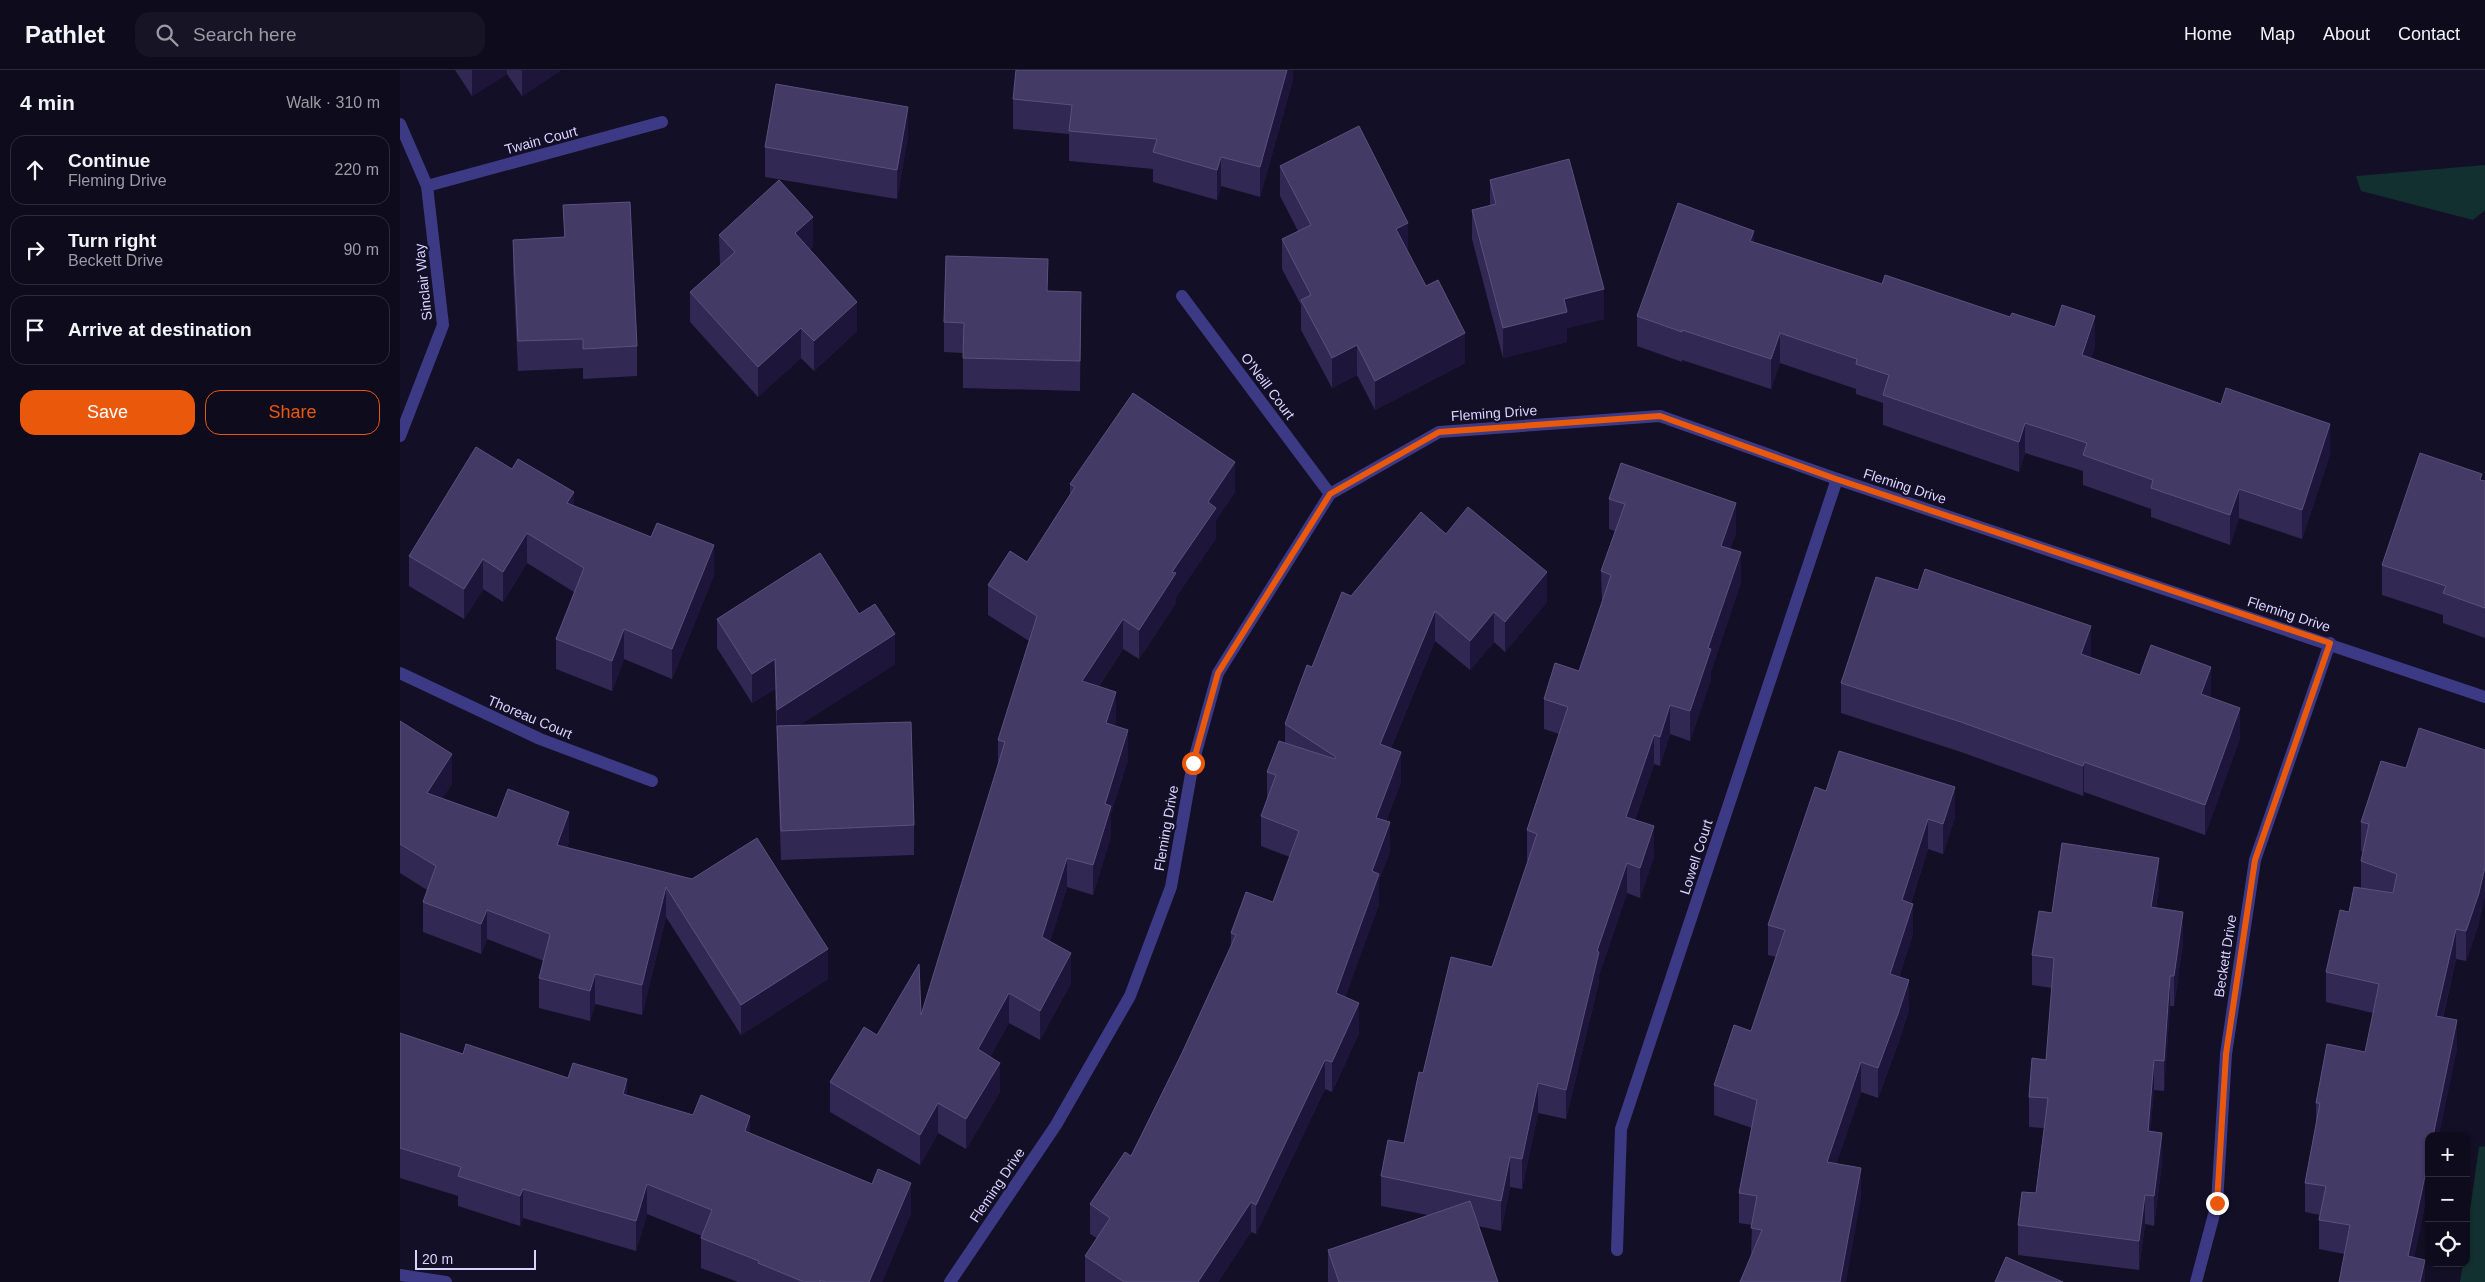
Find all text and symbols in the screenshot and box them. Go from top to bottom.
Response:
search box [135,12,485,57]
text: Pathlet [25,21,105,48]
icon: search [153,21,181,49]
text: Search here [193,24,297,45]
text: Home [2184,24,2232,44]
text: Map [2260,24,2295,44]
text: About [2323,24,2370,44]
text: Contact [2398,24,2460,44]
text: 4 min [20,91,75,114]
text: Walk · 310 m [286,94,380,111]
street label: Twain Court [503,123,579,157]
text: Continue [68,150,150,171]
icon: ahead [21,156,49,184]
text: 220 m [335,161,379,178]
text: Fleming Drive [68,172,167,189]
text: Turn right [68,230,156,251]
icon: right [21,236,49,264]
text: 90 m [343,241,379,258]
street label: Sinclair Way [411,243,435,321]
text: Beckett Drive [68,252,163,269]
icon: arrive [21,316,49,344]
text: Arrive at destination [68,319,252,340]
street label: O'Neill Court [1238,350,1298,422]
button: Save [20,390,195,435]
button: Share [205,390,380,435]
street label: Fleming Drive [1450,402,1538,424]
street label: Fleming Drive [1861,465,1949,507]
street label: Fleming Drive [2245,593,2333,635]
street label: Thoreau Court [485,692,575,742]
route start [1182,752,1205,775]
street label: Fleming Drive [1151,784,1181,872]
street label: Lowell Court [1676,817,1716,896]
street label: Beckett Drive [2211,913,2239,998]
map controls [2425,1132,2470,1267]
button: + [2425,1132,2470,1177]
street label: Fleming Drive [966,1145,1028,1225]
button: − [2425,1177,2470,1222]
route end [2206,1192,2229,1215]
button: locate [2425,1222,2470,1267]
scale bar [415,1247,536,1270]
text: 20 m [422,1251,453,1267]

